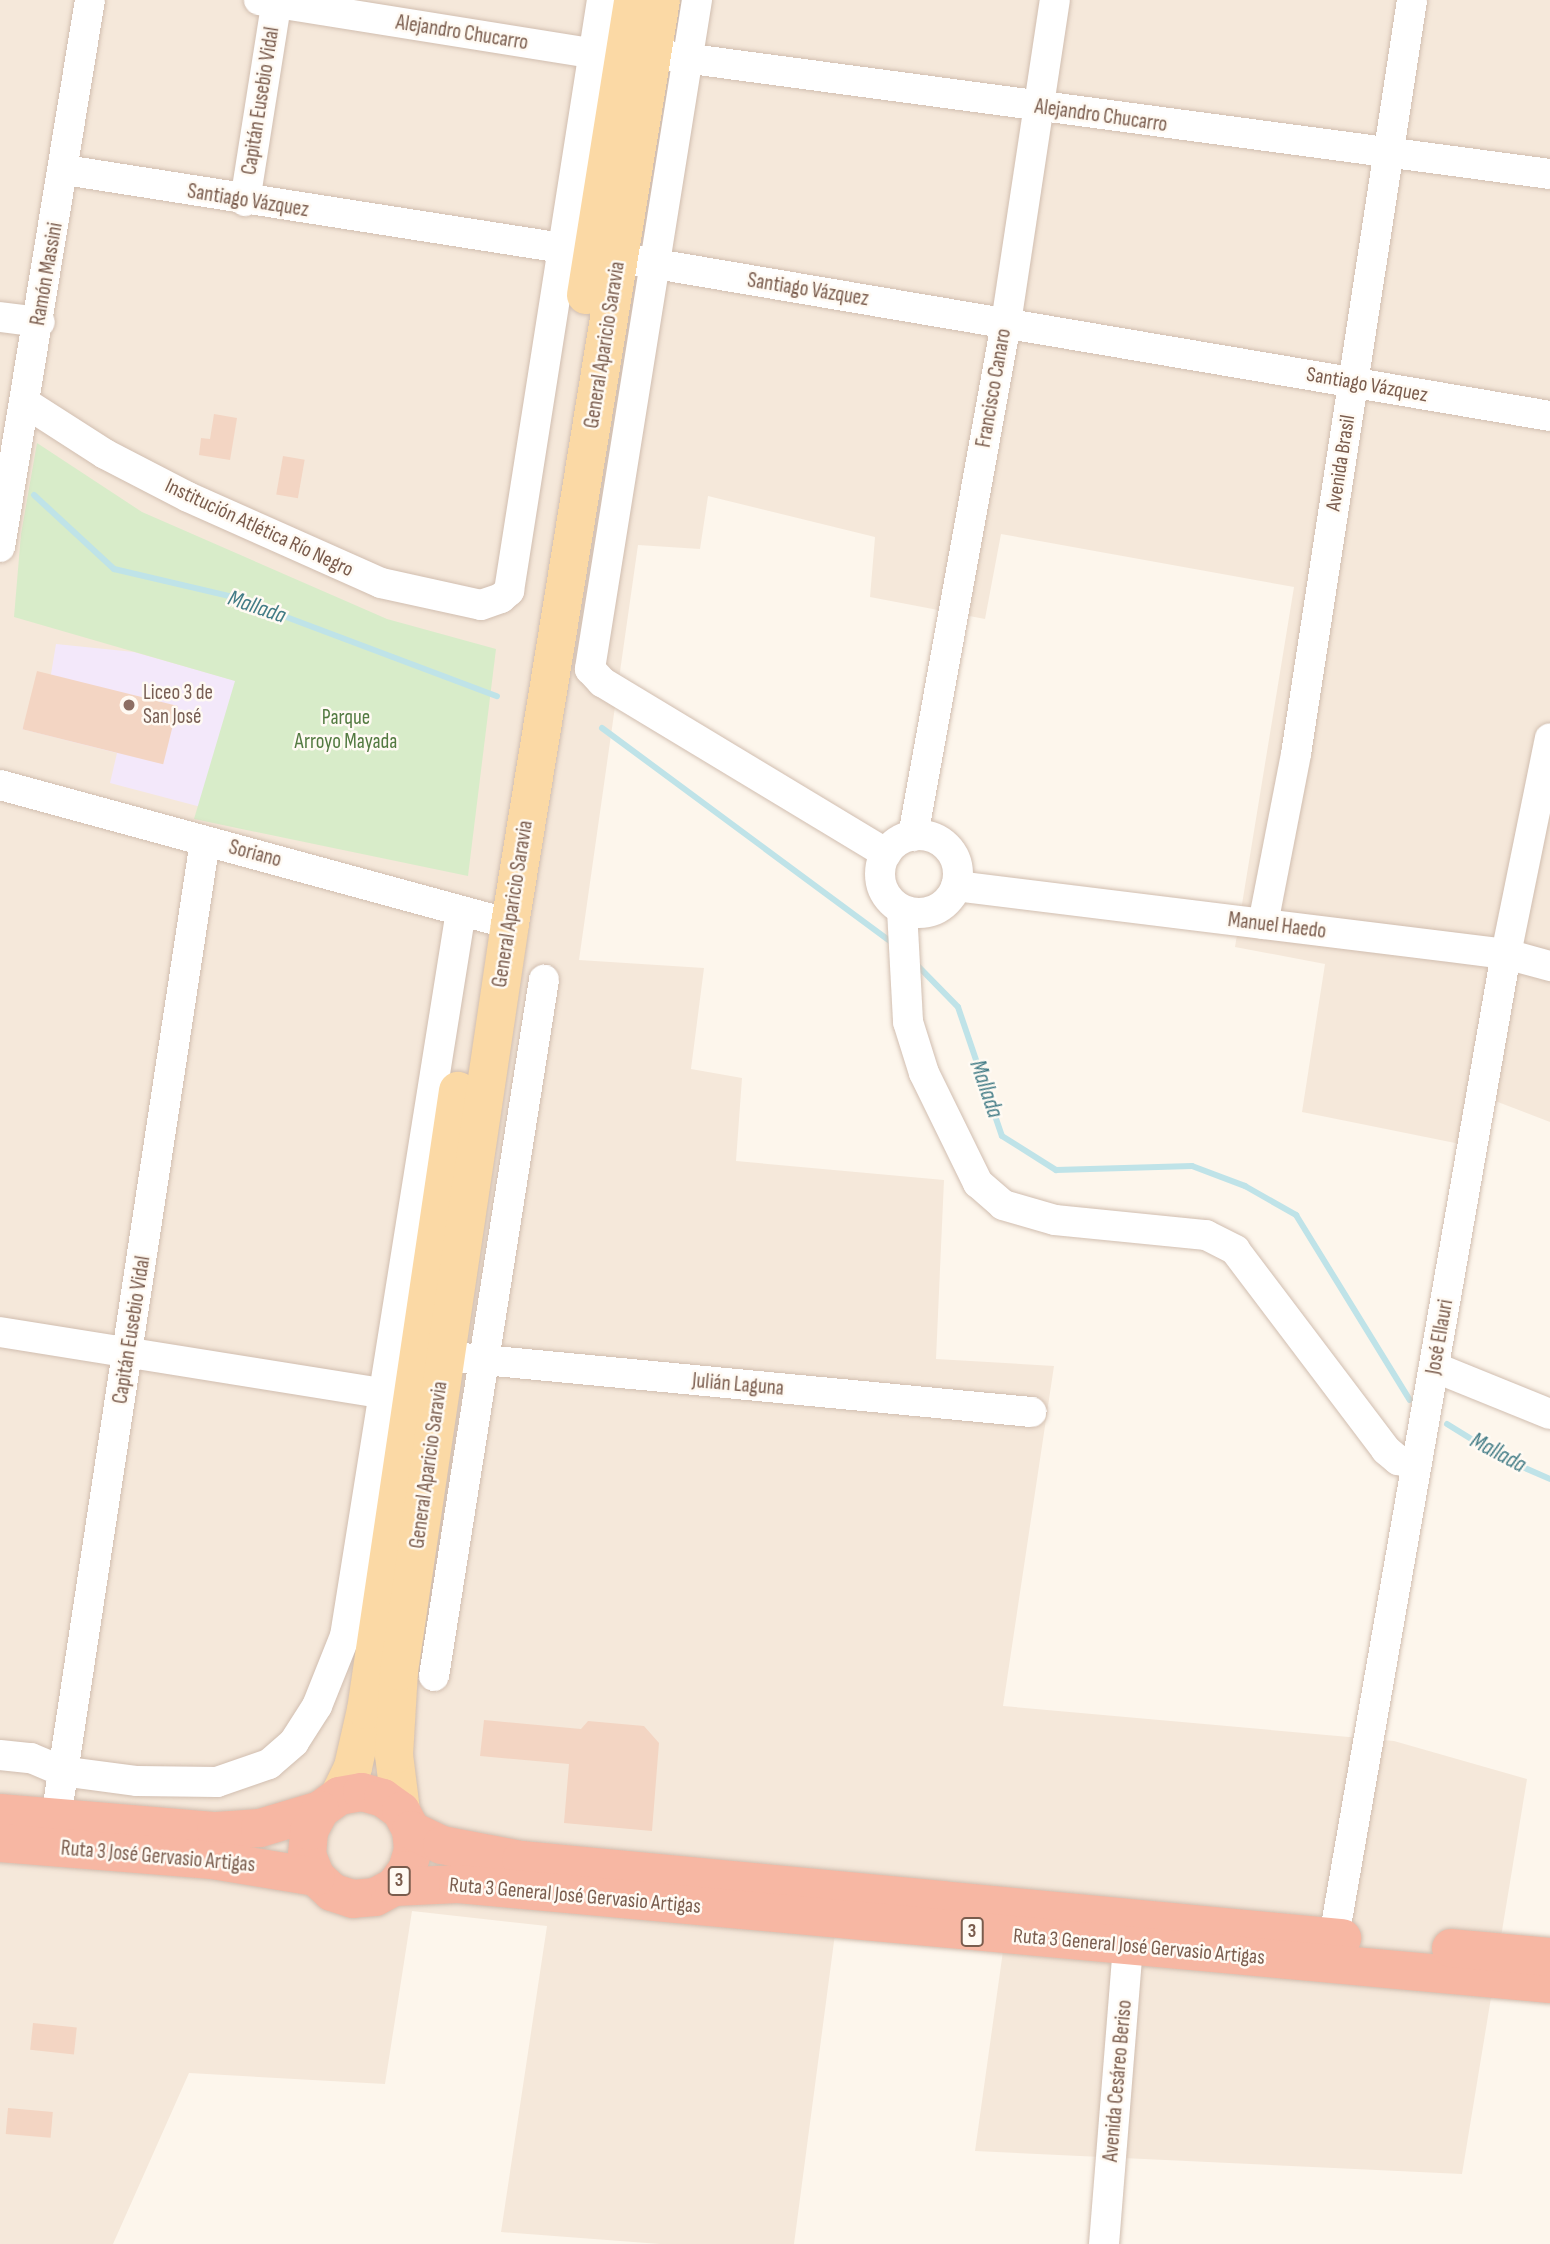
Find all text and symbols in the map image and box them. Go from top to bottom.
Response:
street label: Alejandro Chucarro [394,10,530,56]
street label: Capitán Eusebio Vidal [237,25,285,177]
street label: Alejandro Chucarro [1033,94,1169,138]
street label: Santiago Vázquez [185,179,311,223]
street label: Ramón Massini [26,220,68,328]
street label: General Aparicio Saravia [579,260,631,430]
street label: Santiago Vázquez [745,268,871,312]
street label: Francisco Canaro [971,327,1017,449]
street label: Santiago Vázquez [1304,362,1430,408]
street label: Avenida Brasil [1321,413,1361,513]
street label: Institución Atlética Río Negro [161,473,357,583]
water label: Mallada [225,584,289,630]
place label: Liceo 3 de San José [143,680,213,730]
marker: Liceo 3 de San José [121,697,137,713]
park label: Parque Arroyo Mayada [295,705,397,755]
street label: General Aparicio Saravia [487,819,539,989]
street label: Soriano [226,835,284,873]
street label: Manuel Haedo [1226,907,1328,945]
water label: Mallada [963,1057,1009,1121]
street label: Capitán Eusebio Vidal [108,1254,156,1406]
street label: José Ellauri [1421,1298,1459,1376]
street label: Julián Laguna [691,1368,785,1402]
street label: General Aparicio Saravia [405,1380,453,1550]
water label: Mallada [1465,1427,1531,1479]
street label: Ruta 3 José Gervasio Artigas [60,1836,256,1878]
road number: 3 [387,1866,411,1896]
street label: Ruta 3 General José Gervasio Artigas [448,1872,702,1920]
road number: 3 [960,1916,984,1948]
street label: Ruta 3 General José Gervasio Artigas [1012,1923,1266,1971]
street label: Avenida Cesáreo Beriso [1098,1999,1138,2163]

